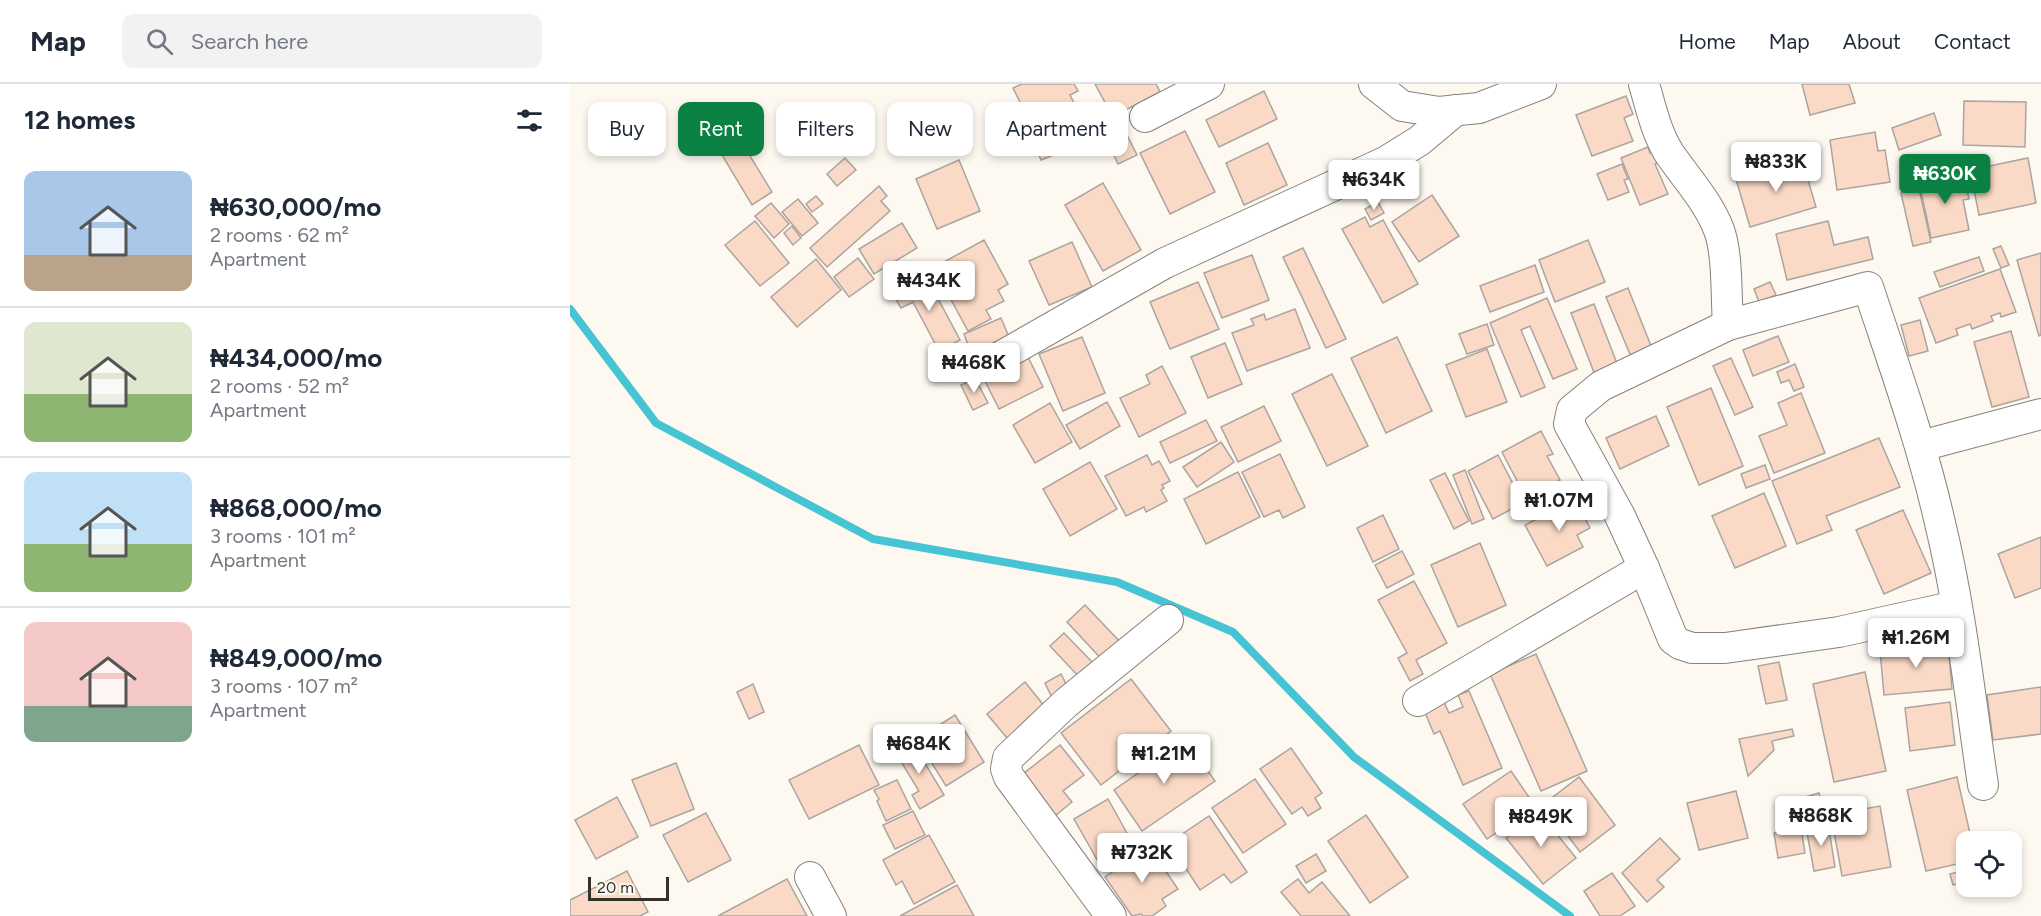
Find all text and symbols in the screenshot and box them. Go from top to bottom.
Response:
search box [122,14,542,68]
text: Map [30,24,86,58]
icon: search [143,25,176,58]
text: Search here [191,28,308,55]
text: Home [1679,29,1736,54]
text: Map [1769,29,1810,54]
text: About [1843,29,1901,54]
text: Contact [1934,29,2011,54]
chip: Buy [588,102,666,156]
chip: Rent [678,102,764,156]
chip: Filters [776,102,875,156]
chip: New [887,102,973,156]
chip: Apartment [985,102,1128,156]
text: 12 homes [24,104,135,136]
icon: filters [513,104,546,137]
pin: ₦833K [1734,142,1818,193]
text: ₦833K [1745,149,1807,173]
pin: ₦630K [1903,154,1987,205]
pin: ₦634K [1332,160,1416,211]
text: ₦630K [1913,161,1977,185]
text: ₦634K [1342,167,1406,191]
text: ₦630,000/mo [210,191,381,223]
icon: home [72,195,144,267]
text: 2 rooms · 62 m² [210,223,349,247]
text: Apartment [210,247,307,271]
pin: ₦434K [887,261,971,312]
text: ₦434K [897,268,961,292]
text: ₦434,000/mo [210,342,382,374]
pin: ₦468K [932,343,1016,394]
icon: home [72,346,144,418]
text: ₦468K [942,350,1006,374]
text: 2 rooms · 52 m² [210,374,349,398]
text: Apartment [210,398,307,422]
pin: ₦1.07M [1510,481,1608,532]
text: ₦1.07M [1524,488,1594,512]
text: ₦868,000/mo [210,492,382,524]
icon: home [72,496,144,568]
text: 3 rooms · 101 m² [210,524,356,548]
text: Apartment [210,548,307,572]
pin: ₦1.26M [1867,618,1965,669]
text: ₦1.26M [1882,625,1950,649]
text: ₦849,000/mo [210,642,382,674]
icon: home [72,646,144,718]
text: 3 rooms · 107 m² [210,674,358,698]
text: Apartment [210,698,307,722]
pin: ₦684K [877,724,961,775]
text: ₦684K [887,731,951,755]
pin: ₦1.21M [1115,734,1213,785]
text: ₦1.21M [1131,741,1197,765]
pin: ₦868K [1779,796,1863,847]
pin: ₦849K [1499,797,1583,848]
text: ₦868K [1789,803,1853,827]
text: ₦849K [1509,804,1573,828]
map controls [1956,831,2022,897]
button: locate [1956,831,2022,897]
pin: ₦732K [1100,833,1184,884]
text: ₦732K [1111,840,1173,864]
scale bar [588,874,669,902]
text: 20 m [597,878,634,897]

